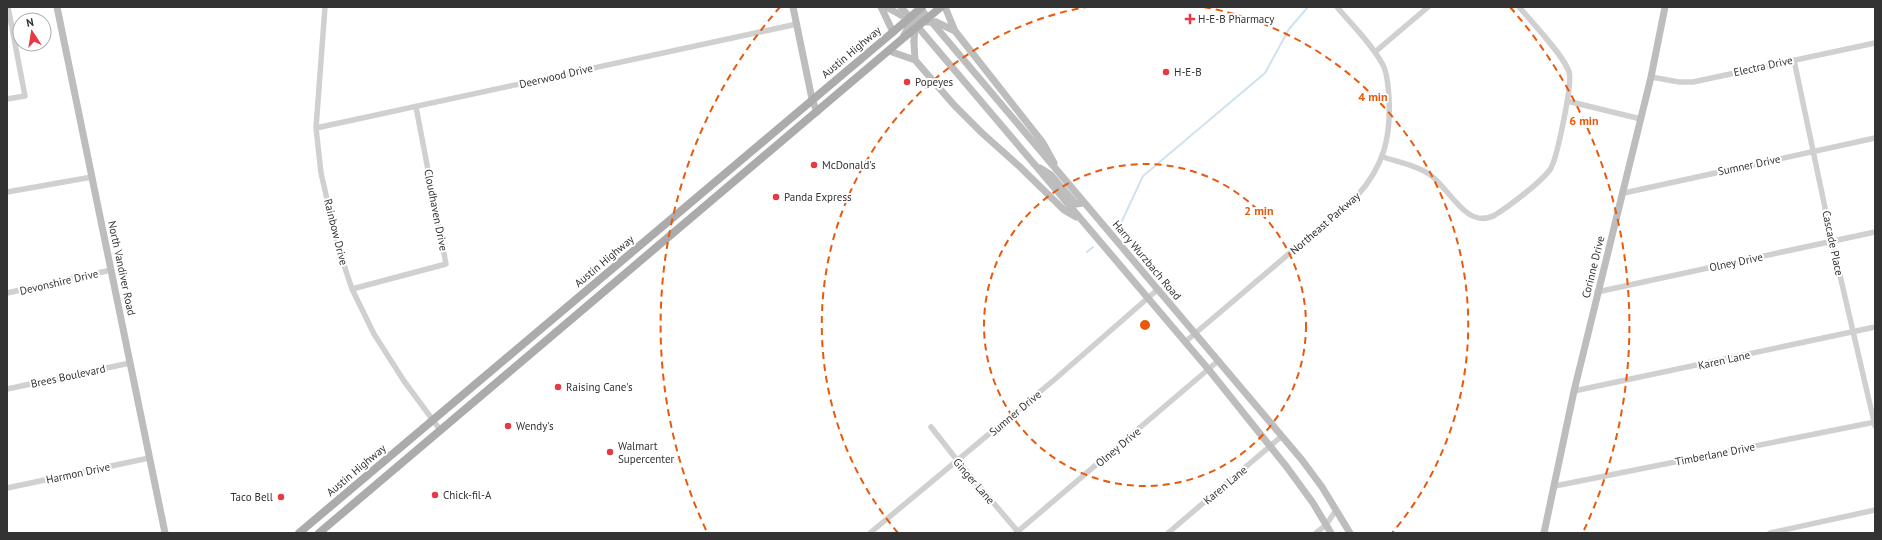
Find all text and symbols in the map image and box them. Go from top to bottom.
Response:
north arrow [12,12,52,52]
place label: H-E-B Pharmacy [1198,12,1275,26]
marker: H-E-B Pharmacy [1185,14,1195,24]
text: N [25,15,35,30]
street label: Austin Highway [818,22,884,81]
street label: Electra Drive [1732,53,1794,79]
street label: Deerwood Drive [518,61,595,91]
place label: H-E-B [1174,65,1202,79]
marker: H-E-B [1161,67,1171,77]
place label: Popeyes [915,75,954,89]
marker: Popeyes [902,77,912,87]
text: 4 min [1358,89,1388,104]
text: 6 min [1569,113,1599,128]
street label: Sumner Drive [1716,151,1782,178]
place label: McDonald's [822,158,876,172]
marker: McDonald's [809,160,819,170]
street label: Cloudhaven Drive [421,168,451,253]
street label: Northeast Parkway [1287,188,1364,257]
place label: Panda Express [784,190,852,204]
marker: Panda Express [771,192,781,202]
street label: Rainbow Drive [321,197,351,267]
text: 2 min [1244,203,1274,218]
street label: Cascade Place [1819,209,1847,277]
street label: Harry Wurzbach Road [1110,217,1184,303]
street label: North Vandiver Road [105,219,139,317]
street label: Austin Highway [571,231,637,290]
street label: Corinne Drive [1579,234,1608,300]
street label: Olney Drive [1708,249,1764,275]
street label: Devonshire Drive [18,266,100,298]
centre of rings [1138,318,1152,332]
street label: Karen Lane [1697,348,1752,372]
street label: Brees Boulevard [29,361,107,391]
place label: Raising Cane's [566,380,633,394]
marker: Raising Cane's [553,382,563,392]
street label: Sumner Drive [986,387,1044,439]
place label: Wendy's [516,419,554,433]
marker: Wendy's [503,421,513,431]
street label: Olney Drive [1093,424,1144,470]
place label: Walmart Supercenter [618,439,675,466]
street label: Timberlane Drive [1674,439,1757,469]
street label: Austin Highway [323,440,389,499]
marker: Walmart Supercenter [605,447,615,457]
street label: Ginger Lane [950,455,998,507]
street label: Harmon Drive [45,459,112,487]
street label: Karen Lane [1200,462,1250,507]
place label: Chick-fil-A [443,488,492,502]
place label: Taco Bell [231,490,274,504]
marker: Chick-fil-A [430,490,440,500]
marker: Taco Bell [276,492,286,502]

